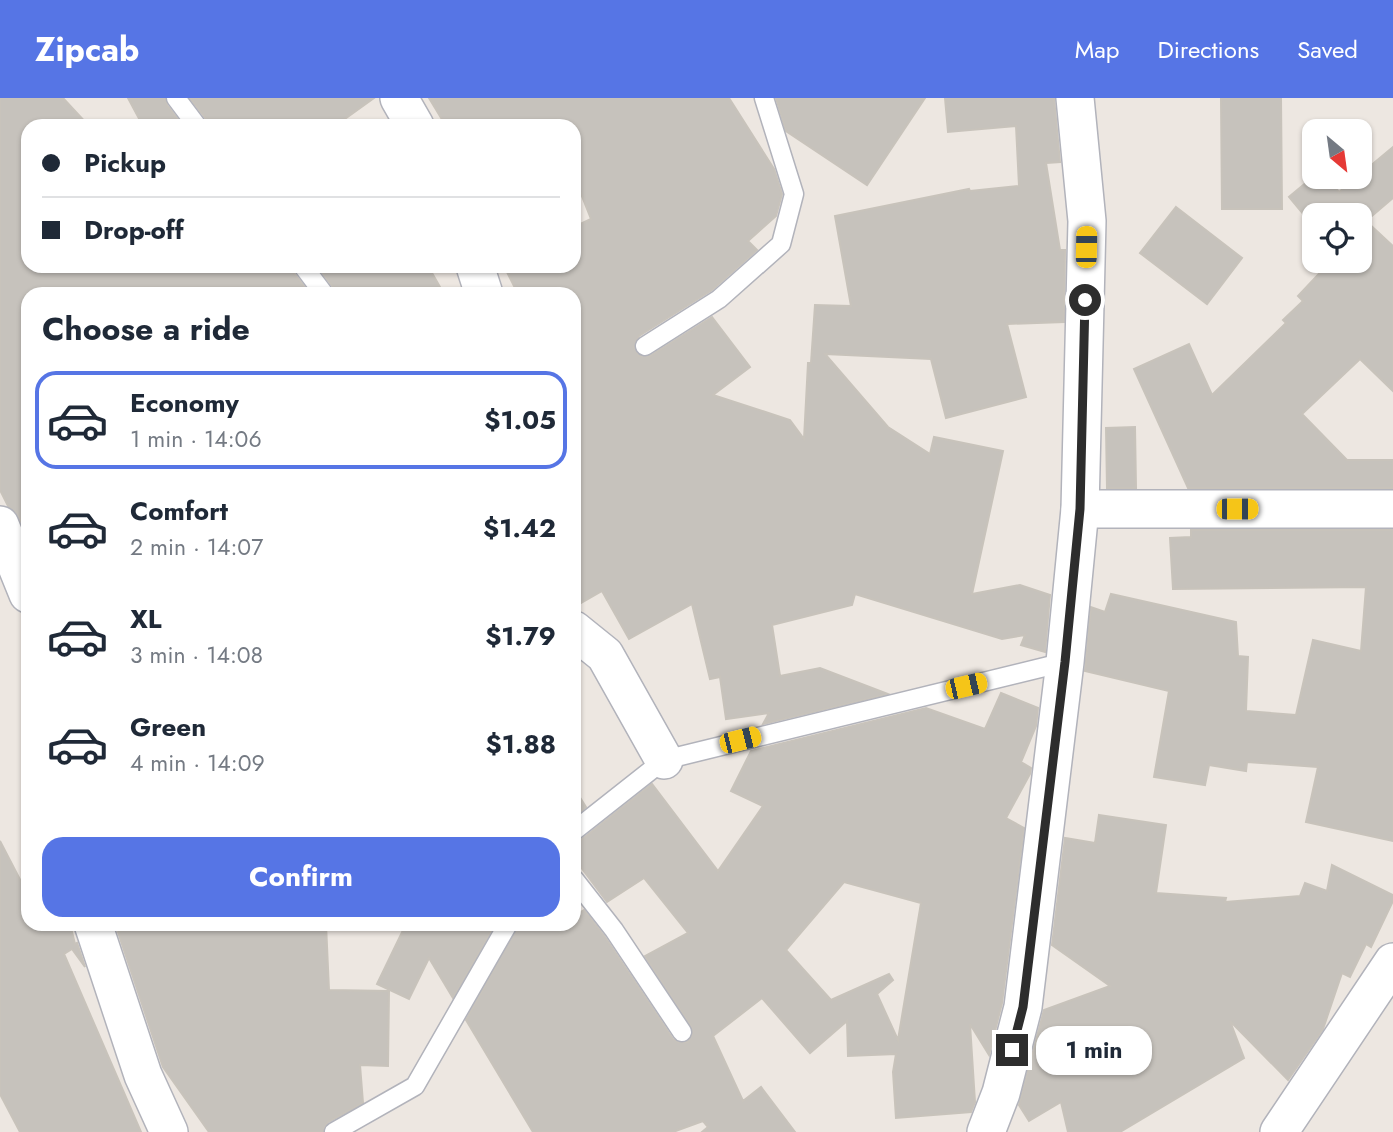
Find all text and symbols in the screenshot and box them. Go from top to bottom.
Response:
text: Zipcab [35,26,139,73]
text: Map [1075,32,1120,67]
text: Directions [1158,32,1259,67]
text: Saved [1297,32,1358,67]
north arrow [1302,119,1372,189]
map controls [1302,119,1372,273]
text: Pickup [84,144,166,182]
button: locate [1302,203,1372,273]
text: Drop-off [84,211,184,249]
car [1076,226,1097,268]
route start [1069,284,1101,316]
text: Choose a ride [42,306,250,352]
text: Economy [130,384,239,422]
icon: car [46,389,109,452]
text: $1.05 [484,401,556,439]
text: 1 min · 14:06 [130,422,262,456]
text: Comfort [130,492,228,530]
icon: car [46,497,109,560]
car [1217,499,1259,520]
text: $1.42 [483,509,556,547]
text: 2 min · 14:07 [130,530,263,564]
text: XL [130,600,162,638]
icon: car [46,605,109,668]
text: $1.79 [485,617,556,655]
text: 3 min · 14:08 [130,638,263,672]
car [944,671,989,701]
text: Green [130,708,206,746]
icon: car [46,713,109,776]
text: $1.88 [486,725,556,763]
car [718,725,763,755]
text: 4 min · 14:09 [130,746,265,780]
button: Confirm [42,837,560,917]
callout: 1 min [1036,1026,1152,1074]
text: 1 min [1065,1033,1123,1067]
route end [996,1034,1028,1066]

